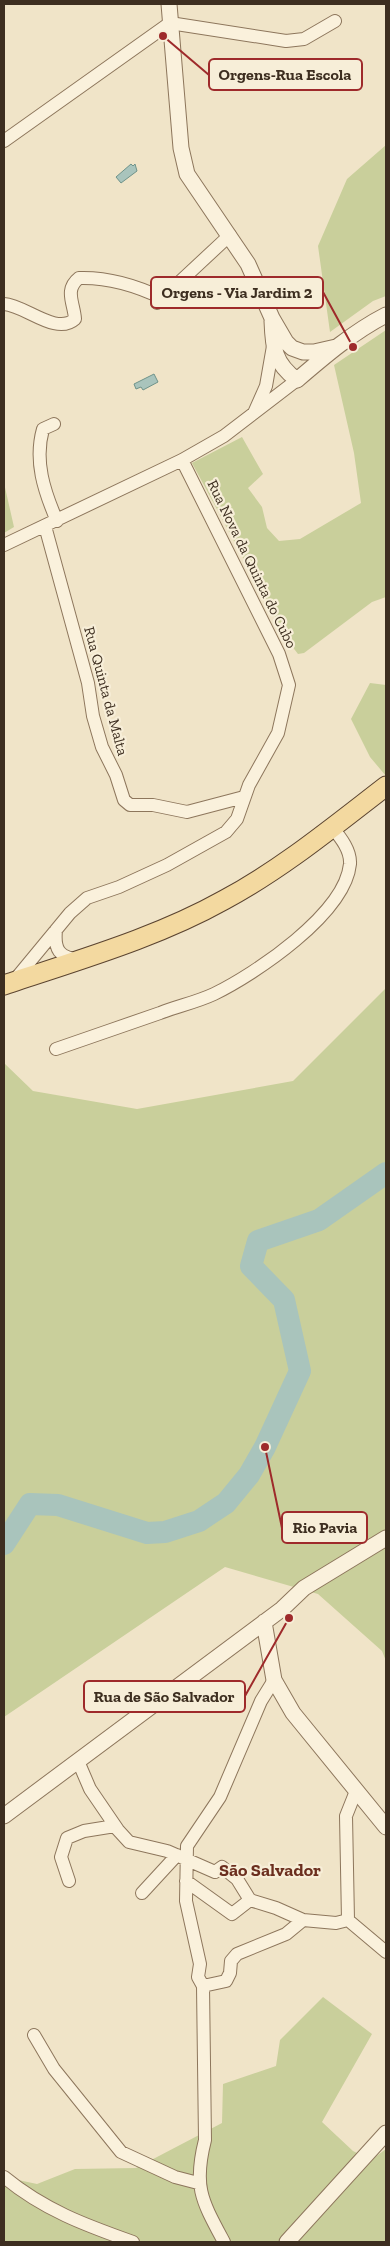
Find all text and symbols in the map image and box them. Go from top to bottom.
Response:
callout: Orgens-Rua Escola [209,59,362,90]
text: Orgens-Rua Escola [219,65,351,84]
callout: Orgens - Via Jardim 2 [151,277,323,308]
text: Orgens - Via Jardim 2 [162,283,313,302]
street label: Rua Nova da Quinta do Cubo [203,477,301,651]
street label: Rua Quinta da Malta [80,625,132,757]
callout: Rio Pavia [282,1512,367,1543]
text: Rio Pavia [293,1518,357,1537]
callout: Rua de São Salvador [84,1681,245,1712]
text: Rua de São Salvador [93,1687,235,1706]
district label: São Salvador [219,1859,321,1881]

